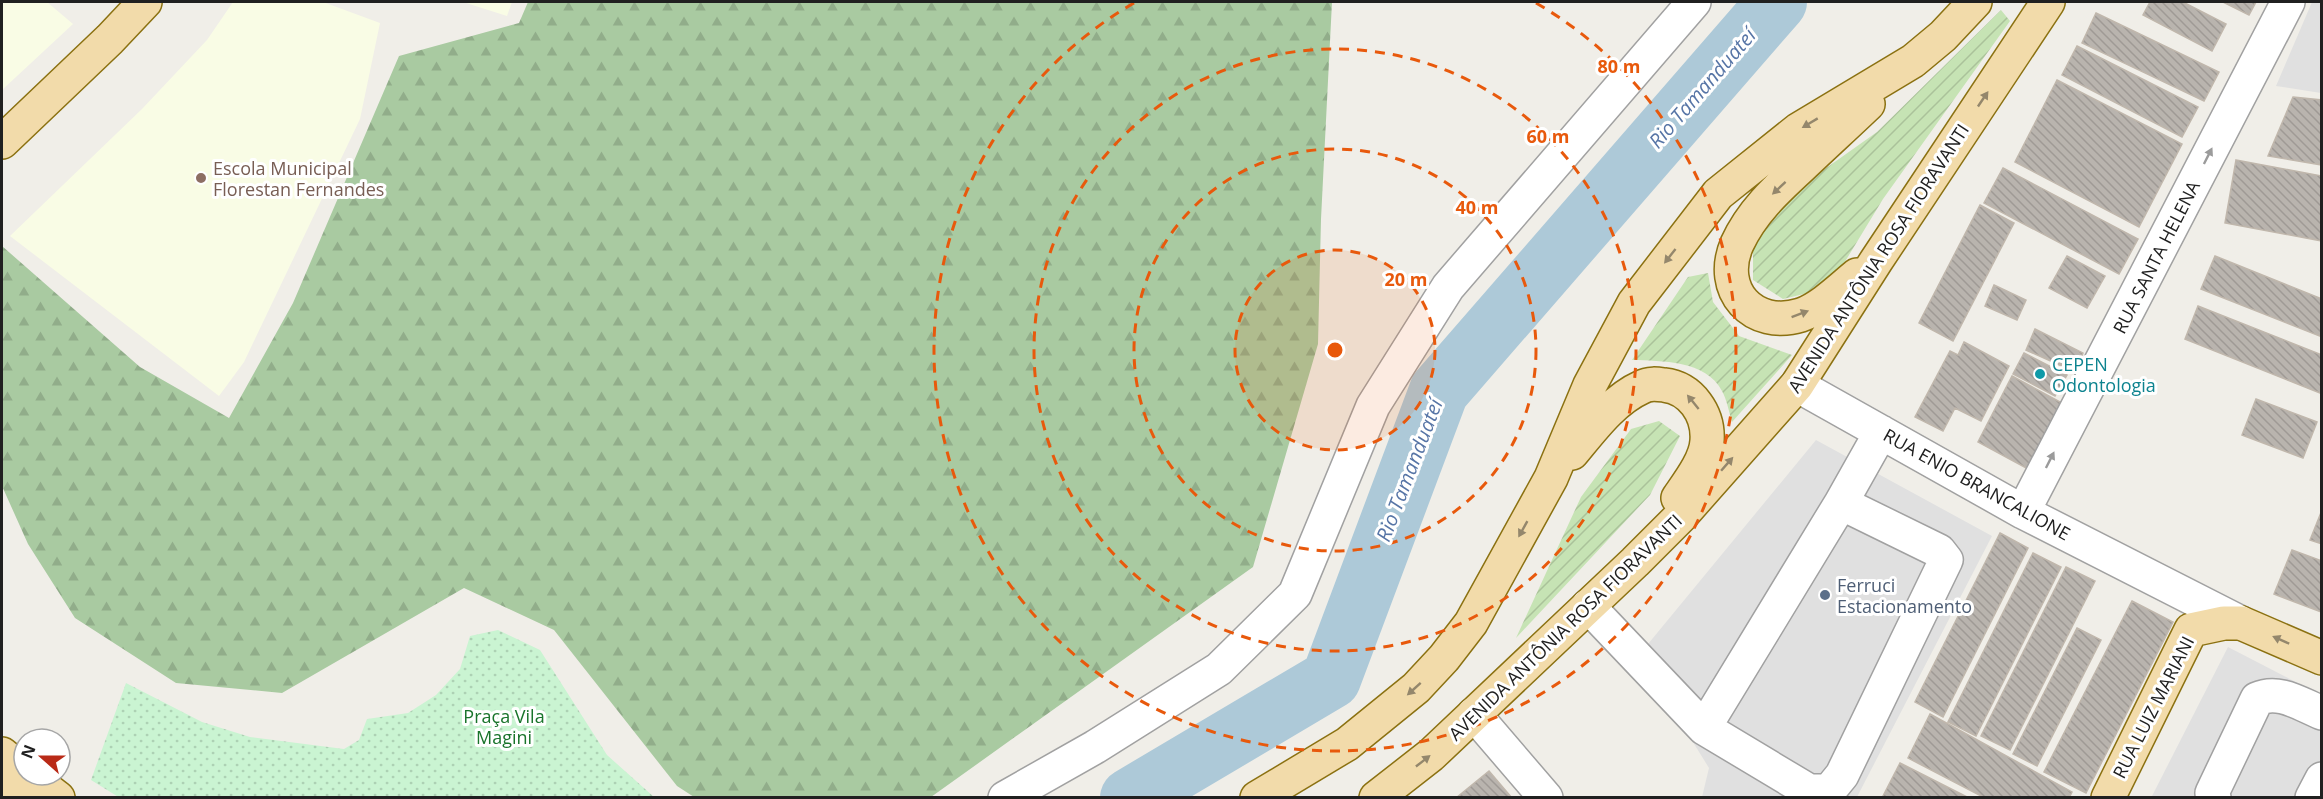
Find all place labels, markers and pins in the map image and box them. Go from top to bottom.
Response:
place label: Escola Municipal Florestan Fernandes [213,156,384,201]
marker: Escola Municipal Florestan Fernandes [194,171,208,185]
centre of rings [1325,340,1345,360]
place label: CEPEN Odontologia [2052,352,2156,397]
marker: CEPEN Odontologia [2033,367,2047,381]
place label: Ferruci Estacionamento [1837,573,1972,618]
marker: Ferruci Estacionamento [1818,588,1832,602]

